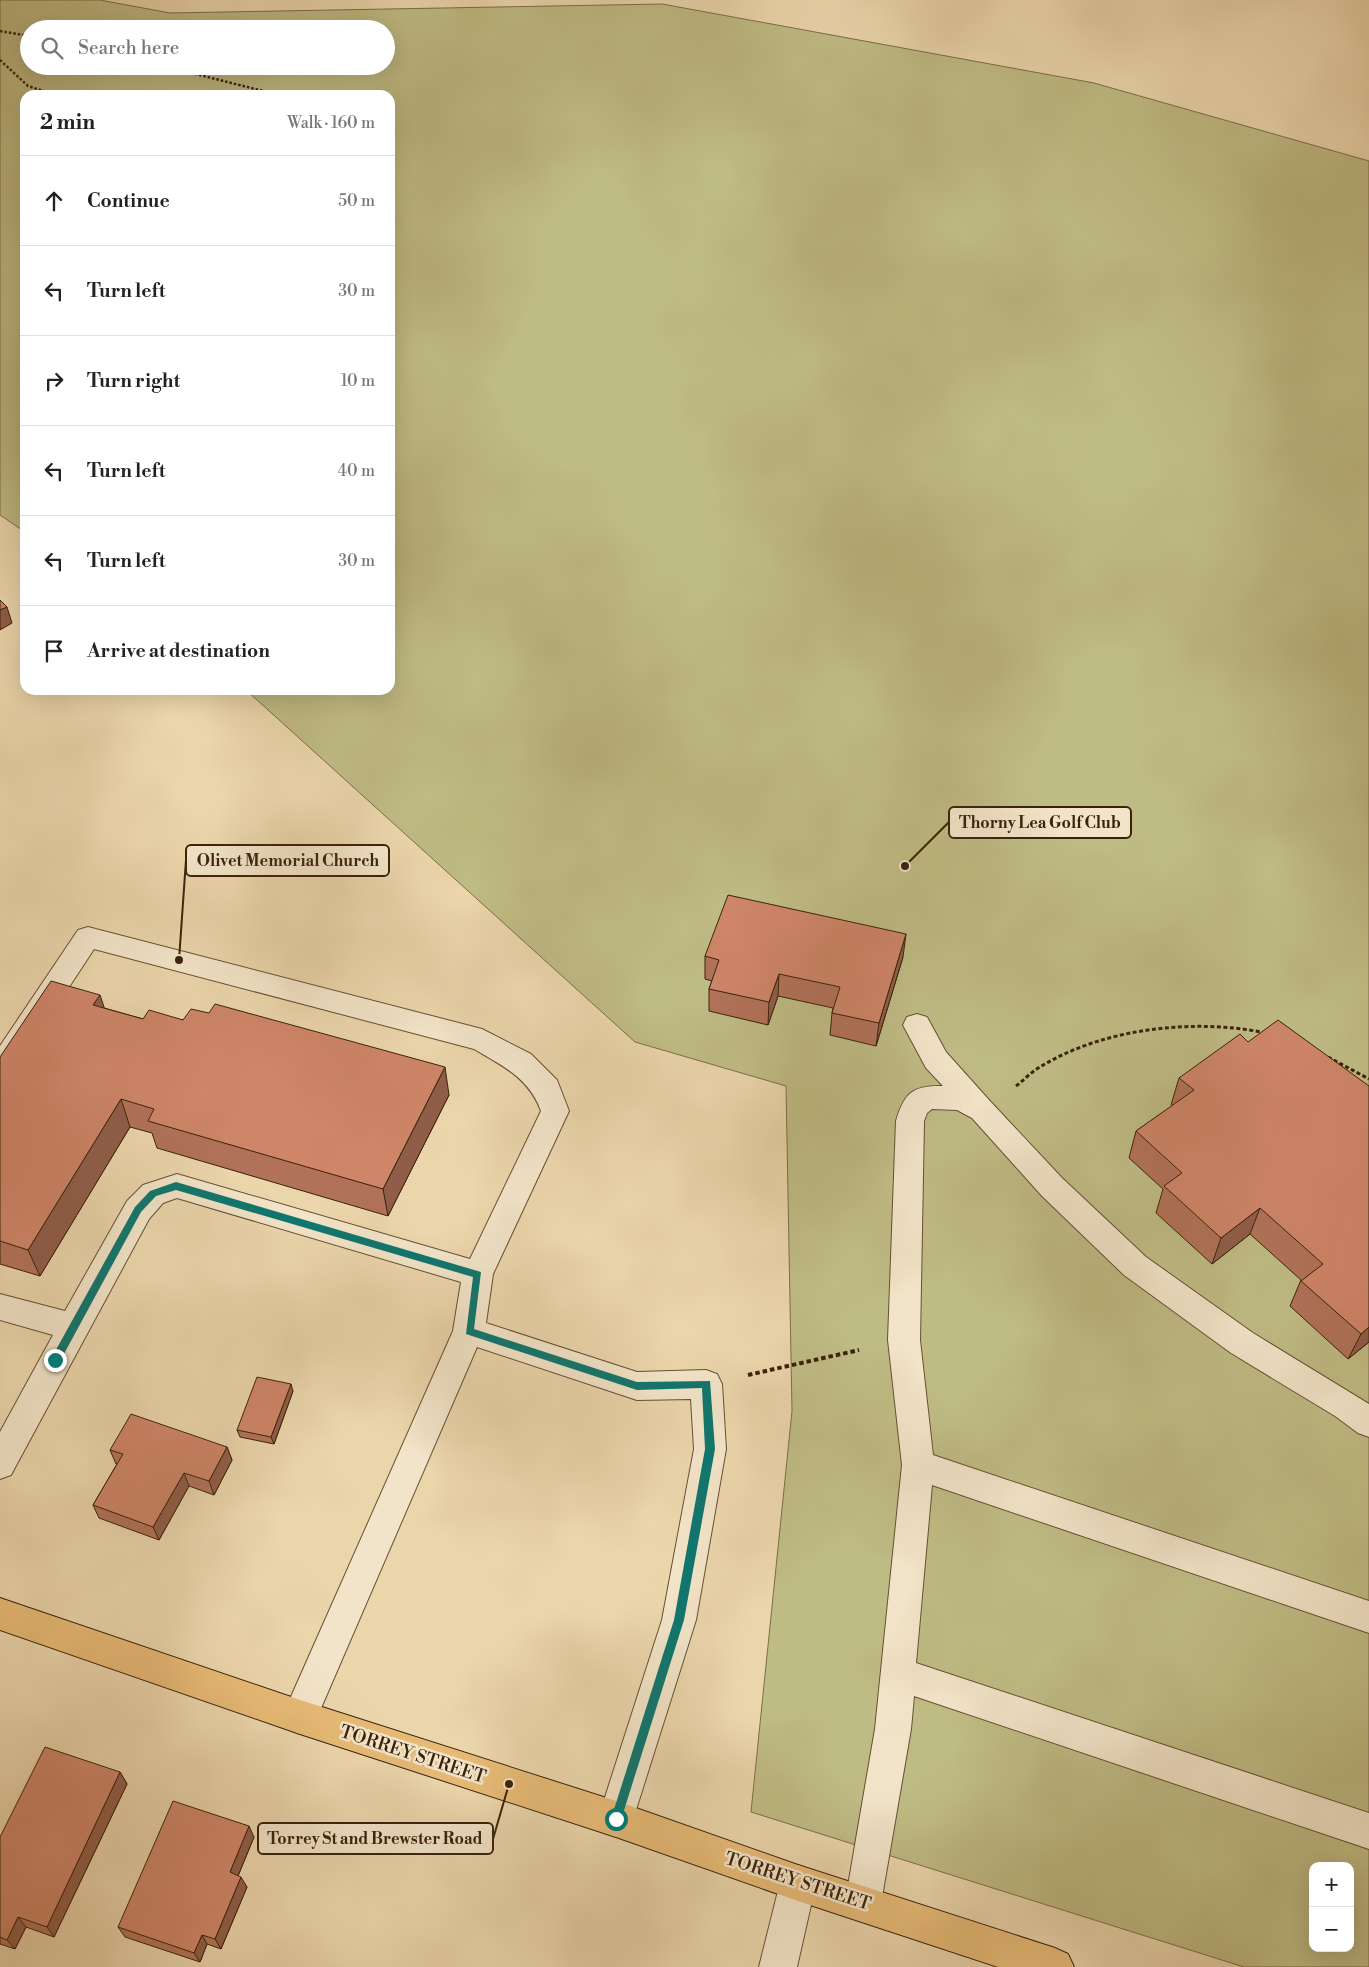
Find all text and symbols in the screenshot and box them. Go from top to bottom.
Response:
search box [20,20,395,75]
icon: search [38,34,66,62]
text: Search here [78,36,179,60]
text: 2 min [40,110,95,136]
text: Walk · 160 m [287,113,375,133]
icon: ahead [40,187,68,215]
text: Continue [87,189,170,213]
text: 50 m [338,191,375,211]
icon: left [40,277,68,305]
text: Turn left [87,279,166,303]
text: 30 m [338,281,375,301]
icon: right [40,367,68,395]
text: Turn right [87,369,180,393]
text: 10 m [341,371,375,391]
icon: left [40,457,68,485]
text: Turn left [87,459,166,483]
text: 40 m [338,461,375,481]
icon: left [40,547,68,575]
text: Turn left [87,549,166,573]
text: 30 m [338,551,375,571]
icon: arrive [40,637,68,665]
text: Arrive at destination [87,639,270,663]
callout: Thorny Lea Golf Club [949,807,1131,838]
text: Thorny Lea Golf Club [959,813,1121,833]
callout: Olivet Memorial Church [186,845,389,876]
text: Olivet Memorial Church [197,851,379,871]
route end [44,1349,67,1372]
street label: TORREY STREET [337,1720,489,1789]
route start [605,1808,628,1831]
callout: Torrey St and Brewster Road [258,1823,493,1854]
text: Torrey St and Brewster Road [267,1829,483,1849]
street label: TORREY STREET [722,1847,874,1916]
map controls [1309,1862,1354,1952]
button: + [1309,1862,1354,1907]
button: − [1309,1907,1354,1952]

